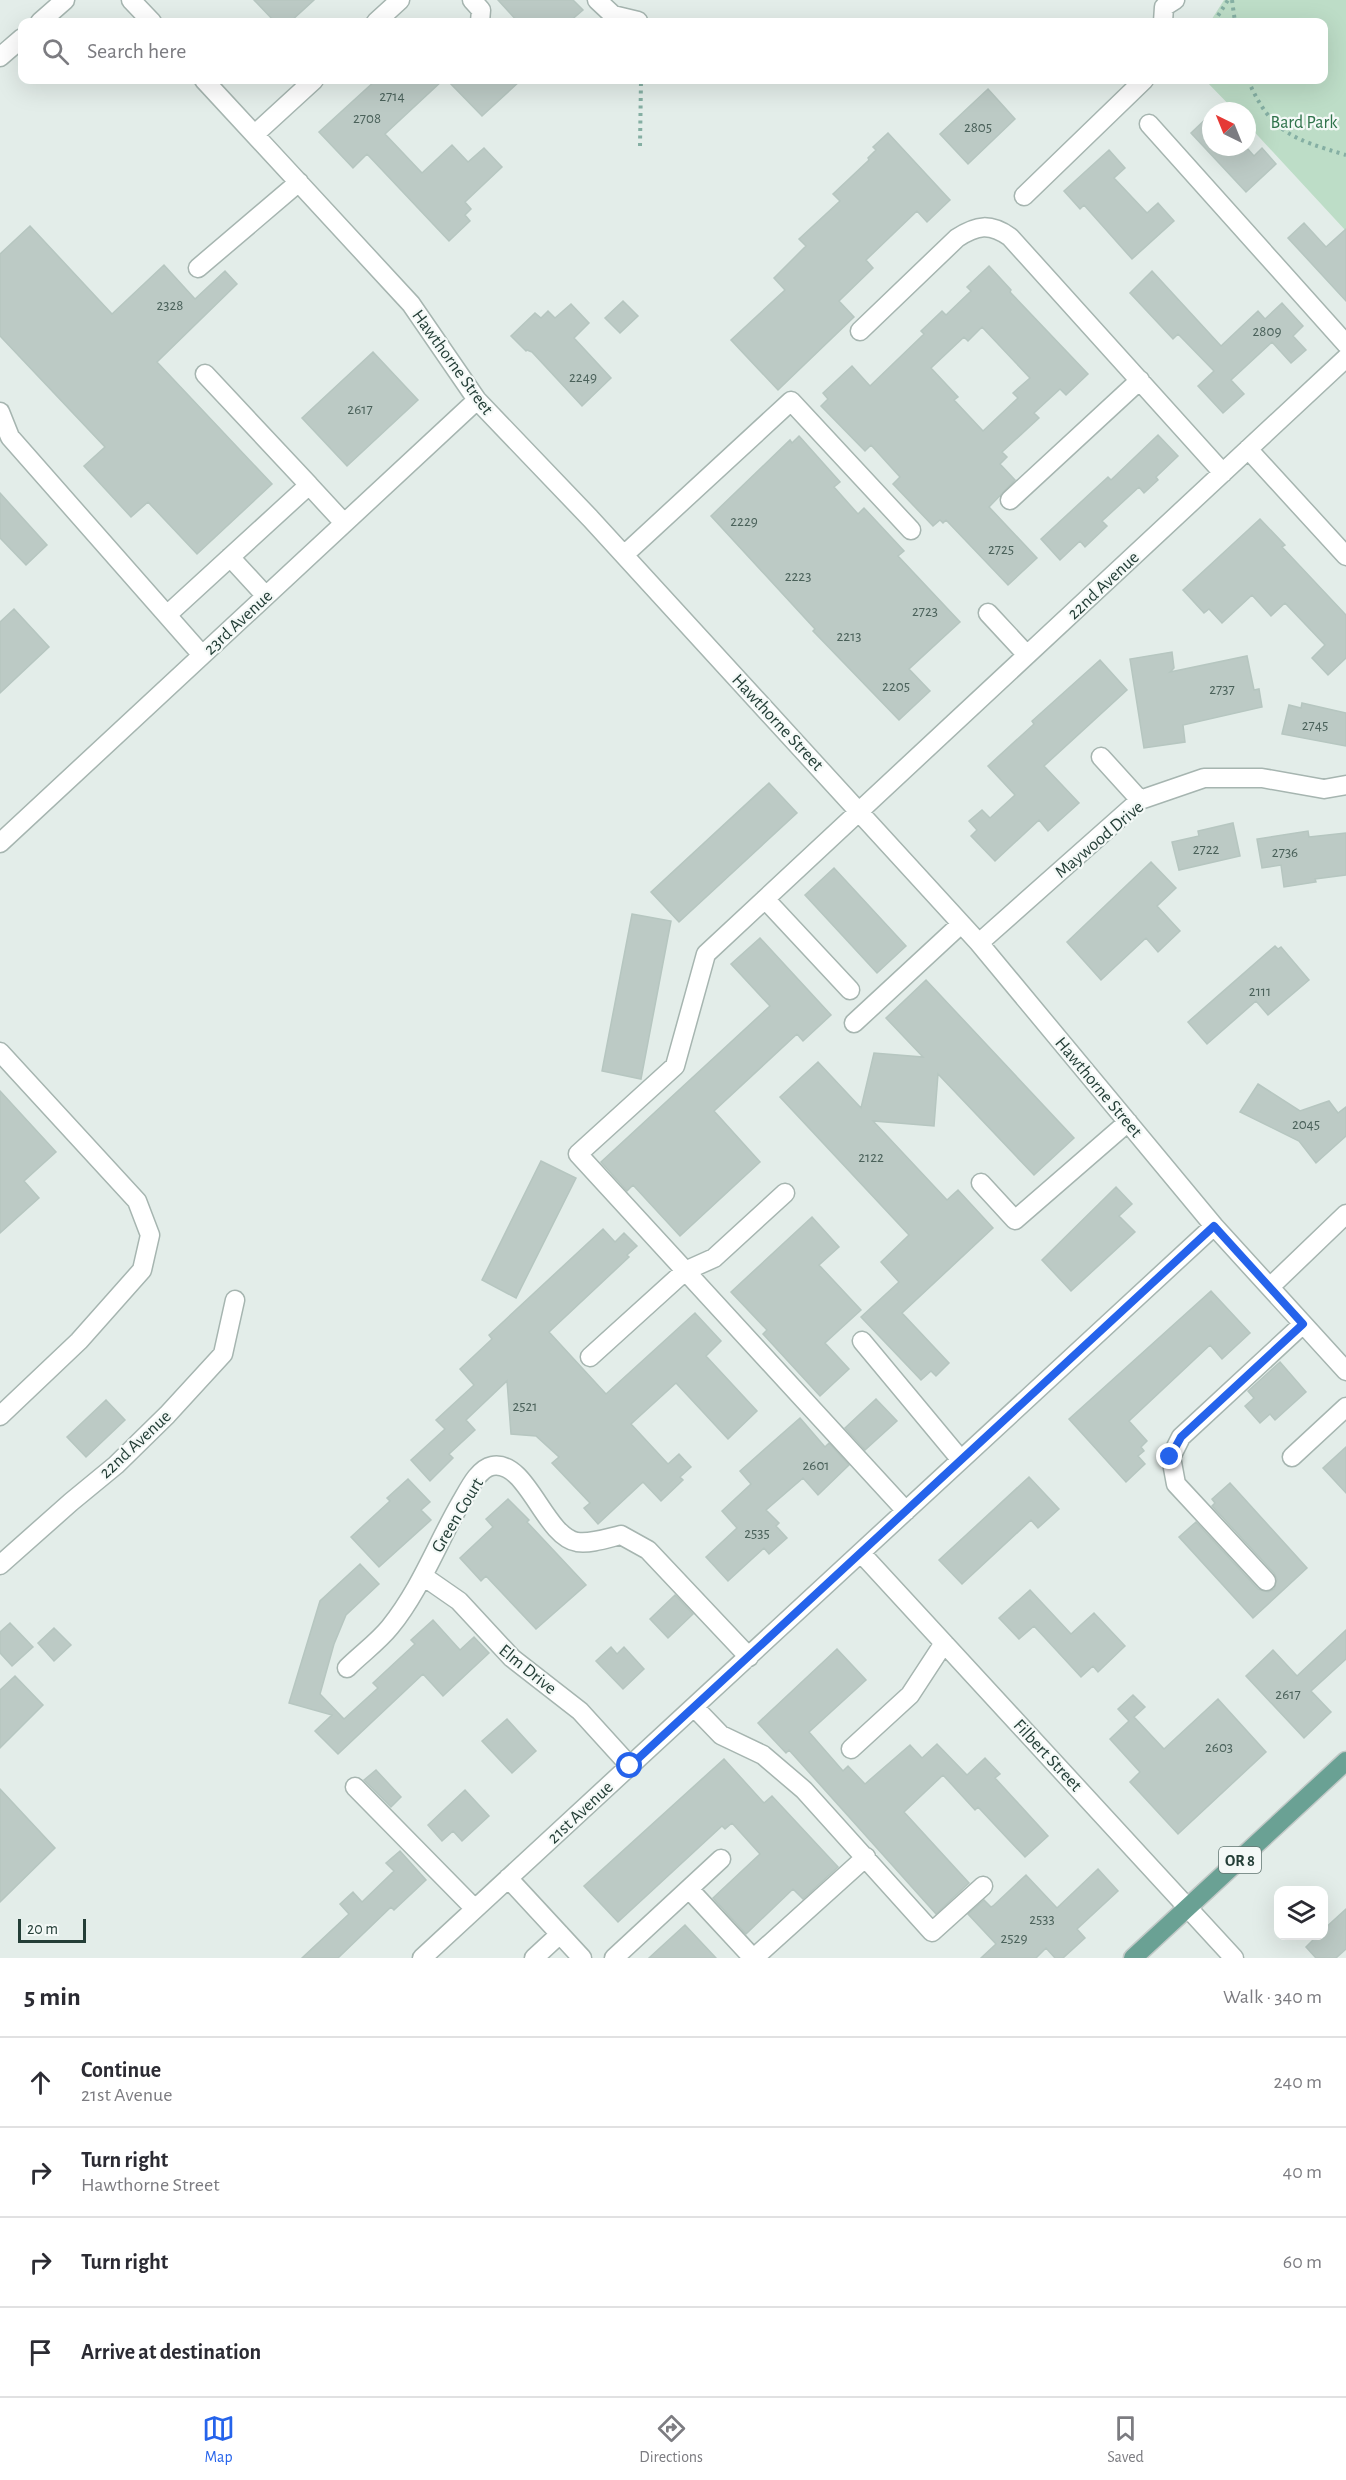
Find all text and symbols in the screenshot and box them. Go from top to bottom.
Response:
search box [18,18,1328,84]
icon: search [39,35,72,68]
text: Search here [87,40,186,62]
house number: 2714 [379,89,405,104]
north arrow [1202,102,1256,156]
house number: 2708 [353,111,381,126]
park label: Bard Park [1271,114,1338,132]
house number: 2805 [964,120,992,135]
house number: 2328 [157,298,183,313]
street label: Hawthorne Street [408,307,496,419]
house number: 2809 [1253,324,1281,339]
house number: 2249 [569,370,597,385]
house number: 2617 [347,402,373,417]
house number: 2229 [730,514,758,529]
house number: 2725 [988,542,1014,557]
street label: 22nd Avenue [1064,548,1143,623]
house number: 2223 [785,569,811,584]
street label: 23rd Avenue [201,587,276,659]
house number: 2723 [912,604,938,619]
house number: 2213 [837,629,862,644]
street label: Hawthorne Street [728,671,827,775]
house number: 2205 [882,679,910,694]
house number: 2737 [1209,682,1235,697]
house number: 2745 [1302,718,1328,733]
street label: Maywood Drive [1052,798,1147,882]
house number: 2722 [1193,842,1220,857]
house number: 2736 [1272,845,1298,860]
house number: 2111 [1249,984,1271,999]
street label: Hawthorne Street [1051,1034,1145,1141]
house number: 2045 [1292,1117,1320,1132]
house number: 2122 [858,1150,884,1165]
house number: 2521 [512,1399,538,1414]
street label: 22nd Avenue [96,1407,175,1482]
route end [1156,1443,1182,1469]
house number: 2601 [803,1458,829,1473]
street label: Green Court [429,1475,487,1556]
house number: 2535 [744,1526,770,1541]
street label: Elm Drive [495,1641,559,1698]
house number: 2617 [1275,1687,1301,1702]
street label: Filbert Street [1010,1716,1085,1795]
house number: 2603 [1205,1740,1233,1755]
route start [616,1752,642,1778]
street label: 21st Avenue [544,1778,617,1847]
road number: OR 8 [1219,1847,1261,1873]
map controls [1274,1886,1328,1940]
button: layers [1274,1886,1328,1940]
house number: 2533 [1029,1912,1055,1927]
scale bar [18,1916,86,1944]
text: 20 m [27,1921,58,1937]
house number: 2529 [1001,1931,1027,1946]
text: 5 min [24,1984,81,2010]
text: Walk · 340 m [1223,1987,1322,2007]
text: Continue [81,2059,161,2081]
icon: ahead [24,2066,57,2099]
text: 240 m [1273,2072,1322,2092]
text: 21st Avenue [81,2085,172,2105]
text: Turn right [81,2149,168,2171]
icon: right [24,2156,57,2189]
text: 40 m [1283,2162,1322,2182]
text: Hawthorne Street [81,2175,220,2195]
icon: right [24,2246,57,2279]
text: Turn right [81,2251,168,2273]
text: 60 m [1283,2252,1322,2272]
icon: arrive [24,2336,57,2369]
text: Arrive at destination [81,2341,261,2363]
tab: Map [202,2412,235,2467]
tab: Directions [639,2412,703,2467]
tab: Saved [1107,2412,1144,2467]

